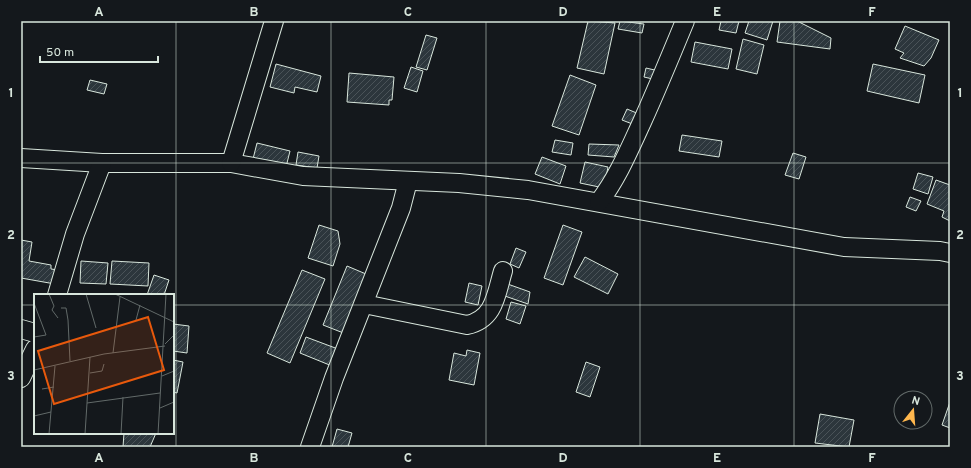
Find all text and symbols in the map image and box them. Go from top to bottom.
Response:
text: A [94,5,104,21]
text: B [250,5,259,21]
text: C [404,5,412,21]
text: D [558,5,568,21]
text: E [713,5,721,21]
text: F [868,5,876,21]
scale bar [40,38,158,64]
text: 50 m [46,45,74,61]
text: 1 [8,86,14,102]
text: 1 [957,86,963,102]
text: 2 [7,228,15,244]
text: 2 [956,228,964,244]
inset map [34,294,174,434]
text: 3 [7,369,15,385]
text: 3 [956,369,964,385]
north arrow [893,390,933,430]
text: N [910,394,921,409]
text: A [94,451,104,467]
text: B [250,451,259,467]
text: C [404,451,412,467]
text: D [558,451,568,467]
text: E [713,451,721,467]
text: F [868,451,876,467]

